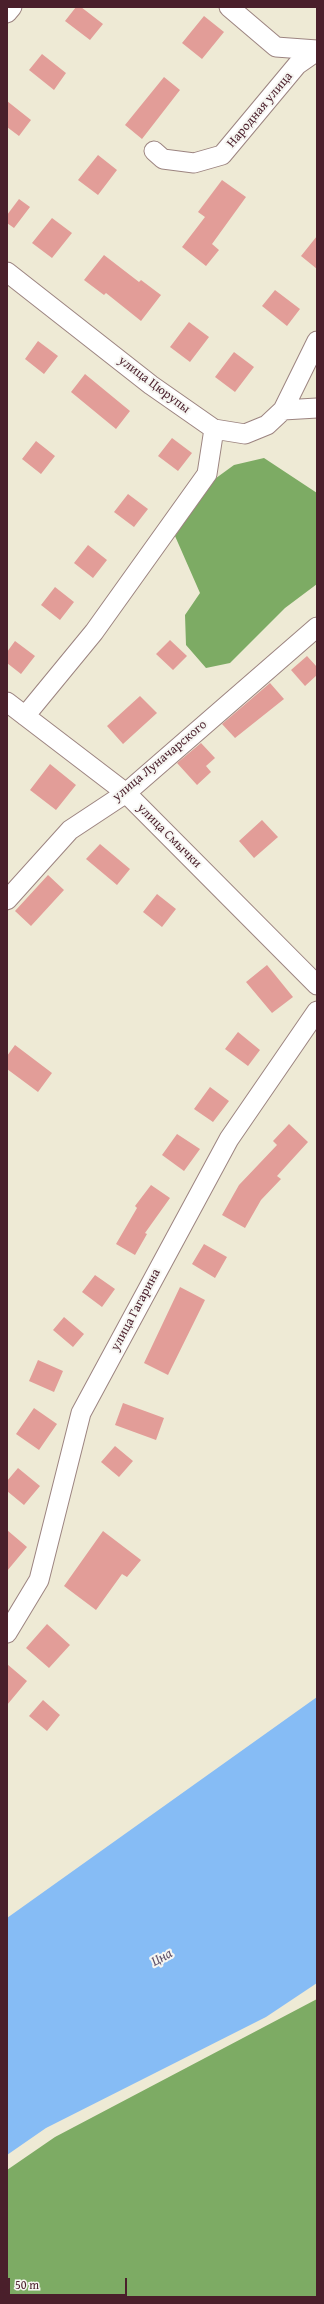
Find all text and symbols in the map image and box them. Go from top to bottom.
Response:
street label: Народная улица [224,69,296,151]
street label: улица Цюрупы [115,353,193,417]
street label: улица Луначарского [110,717,210,805]
street label: улица Смычки [133,800,205,872]
street label: улица Гагарина [108,1266,164,1354]
water label: Цна [148,1945,176,1971]
scale bar [10,2270,129,2296]
text: 50 m [15,2276,39,2293]

